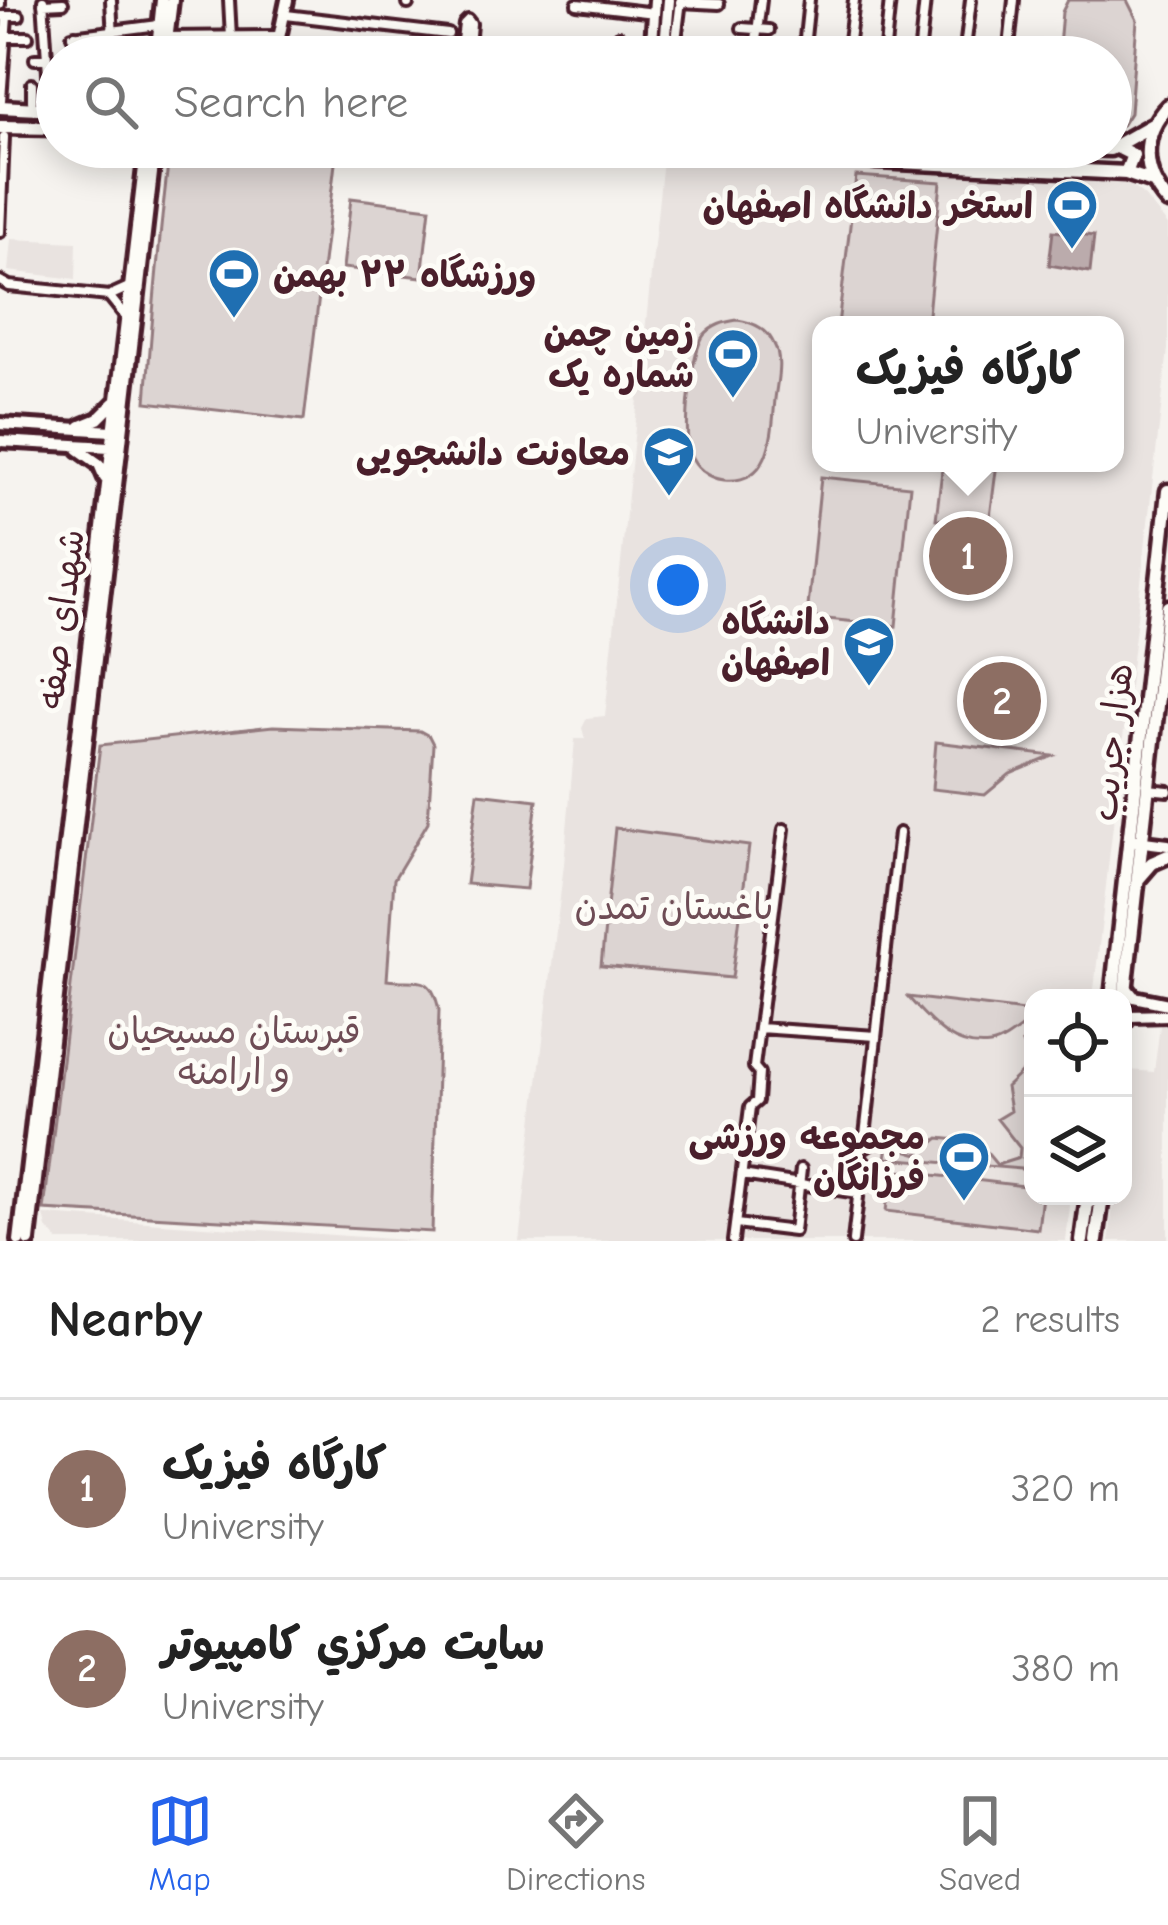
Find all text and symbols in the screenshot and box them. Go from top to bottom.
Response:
search box [36,36,1132,168]
icon: search [78,69,144,135]
text: Search here [174,76,408,128]
sports icon: استخر دانشگاه اصفهان [1044,177,1100,251]
place label: استخر دانشگاه اصفهان [702,184,1033,227]
sports icon: ورزشگاه ۲۲ بهمن [206,246,262,320]
place label: ورزشگاه ۲۲ بهمن [273,253,536,297]
place label: زمین چمن شماره یک [544,314,694,396]
popup [812,316,1124,472]
sports icon: زمین چمن شماره یک [705,326,761,400]
text: کارگاه فیزیک [856,343,1080,395]
text: University [856,409,1017,454]
school or university icon: معاونت دانشجویی [641,424,697,498]
place label: معاونت دانشجویی [356,433,630,476]
pin: 1 [929,511,1007,601]
street label: شهدای صفه [30,527,93,711]
your location [648,555,708,615]
place label: دانشگاه اصفهان [721,600,830,684]
school or university icon: دانشگاه اصفهان [841,614,897,688]
pin: 2 [963,656,1041,746]
street label: هزار جریب [1084,661,1141,823]
park label: باغستان تمدن [575,887,773,928]
map controls [1024,989,1132,1205]
button: locate [1024,989,1132,1097]
park label: قبرستان مسیحیان و ارامنه [107,1011,361,1093]
button: layers [1024,1097,1132,1205]
place label: مجموعه ورزشی فرزانگان [689,1117,925,1199]
sports icon: مجموعه ورزشی فرزانگان [936,1129,992,1203]
text: Nearby [48,1290,202,1349]
text: 2 results [980,1297,1120,1342]
text: کارگاه فیزیک [162,1438,387,1490]
text: 1 [79,1466,95,1511]
text: 320 m [1011,1466,1120,1511]
text: University [162,1504,324,1549]
text: سايت مرکزي کامپيوتر [162,1618,545,1670]
text: 2 [77,1646,97,1691]
text: 380 m [1011,1646,1120,1691]
text: University [162,1684,324,1729]
tab: Map [147,1788,213,1898]
tab: Directions [506,1788,646,1898]
tab: Saved [939,1788,1021,1898]

